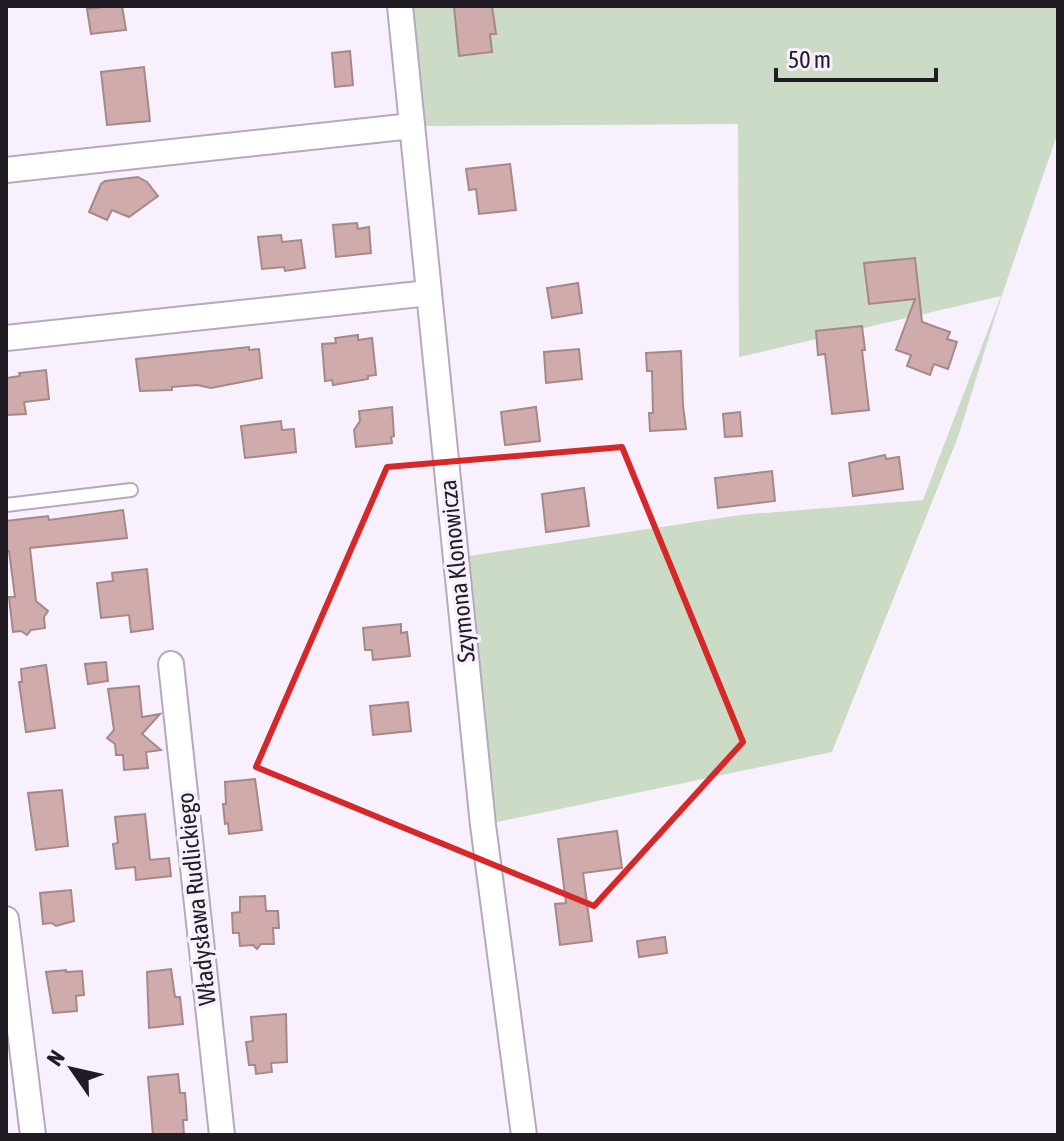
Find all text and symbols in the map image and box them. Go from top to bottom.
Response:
scale bar [776,32,936,82]
text: 50 m [788,46,831,73]
street label: Szymona Klonowicza [434,478,480,664]
street label: Władysława Rudlickiego [171,791,221,1007]
north arrow [32,1029,112,1109]
text: N [41,1045,70,1070]

